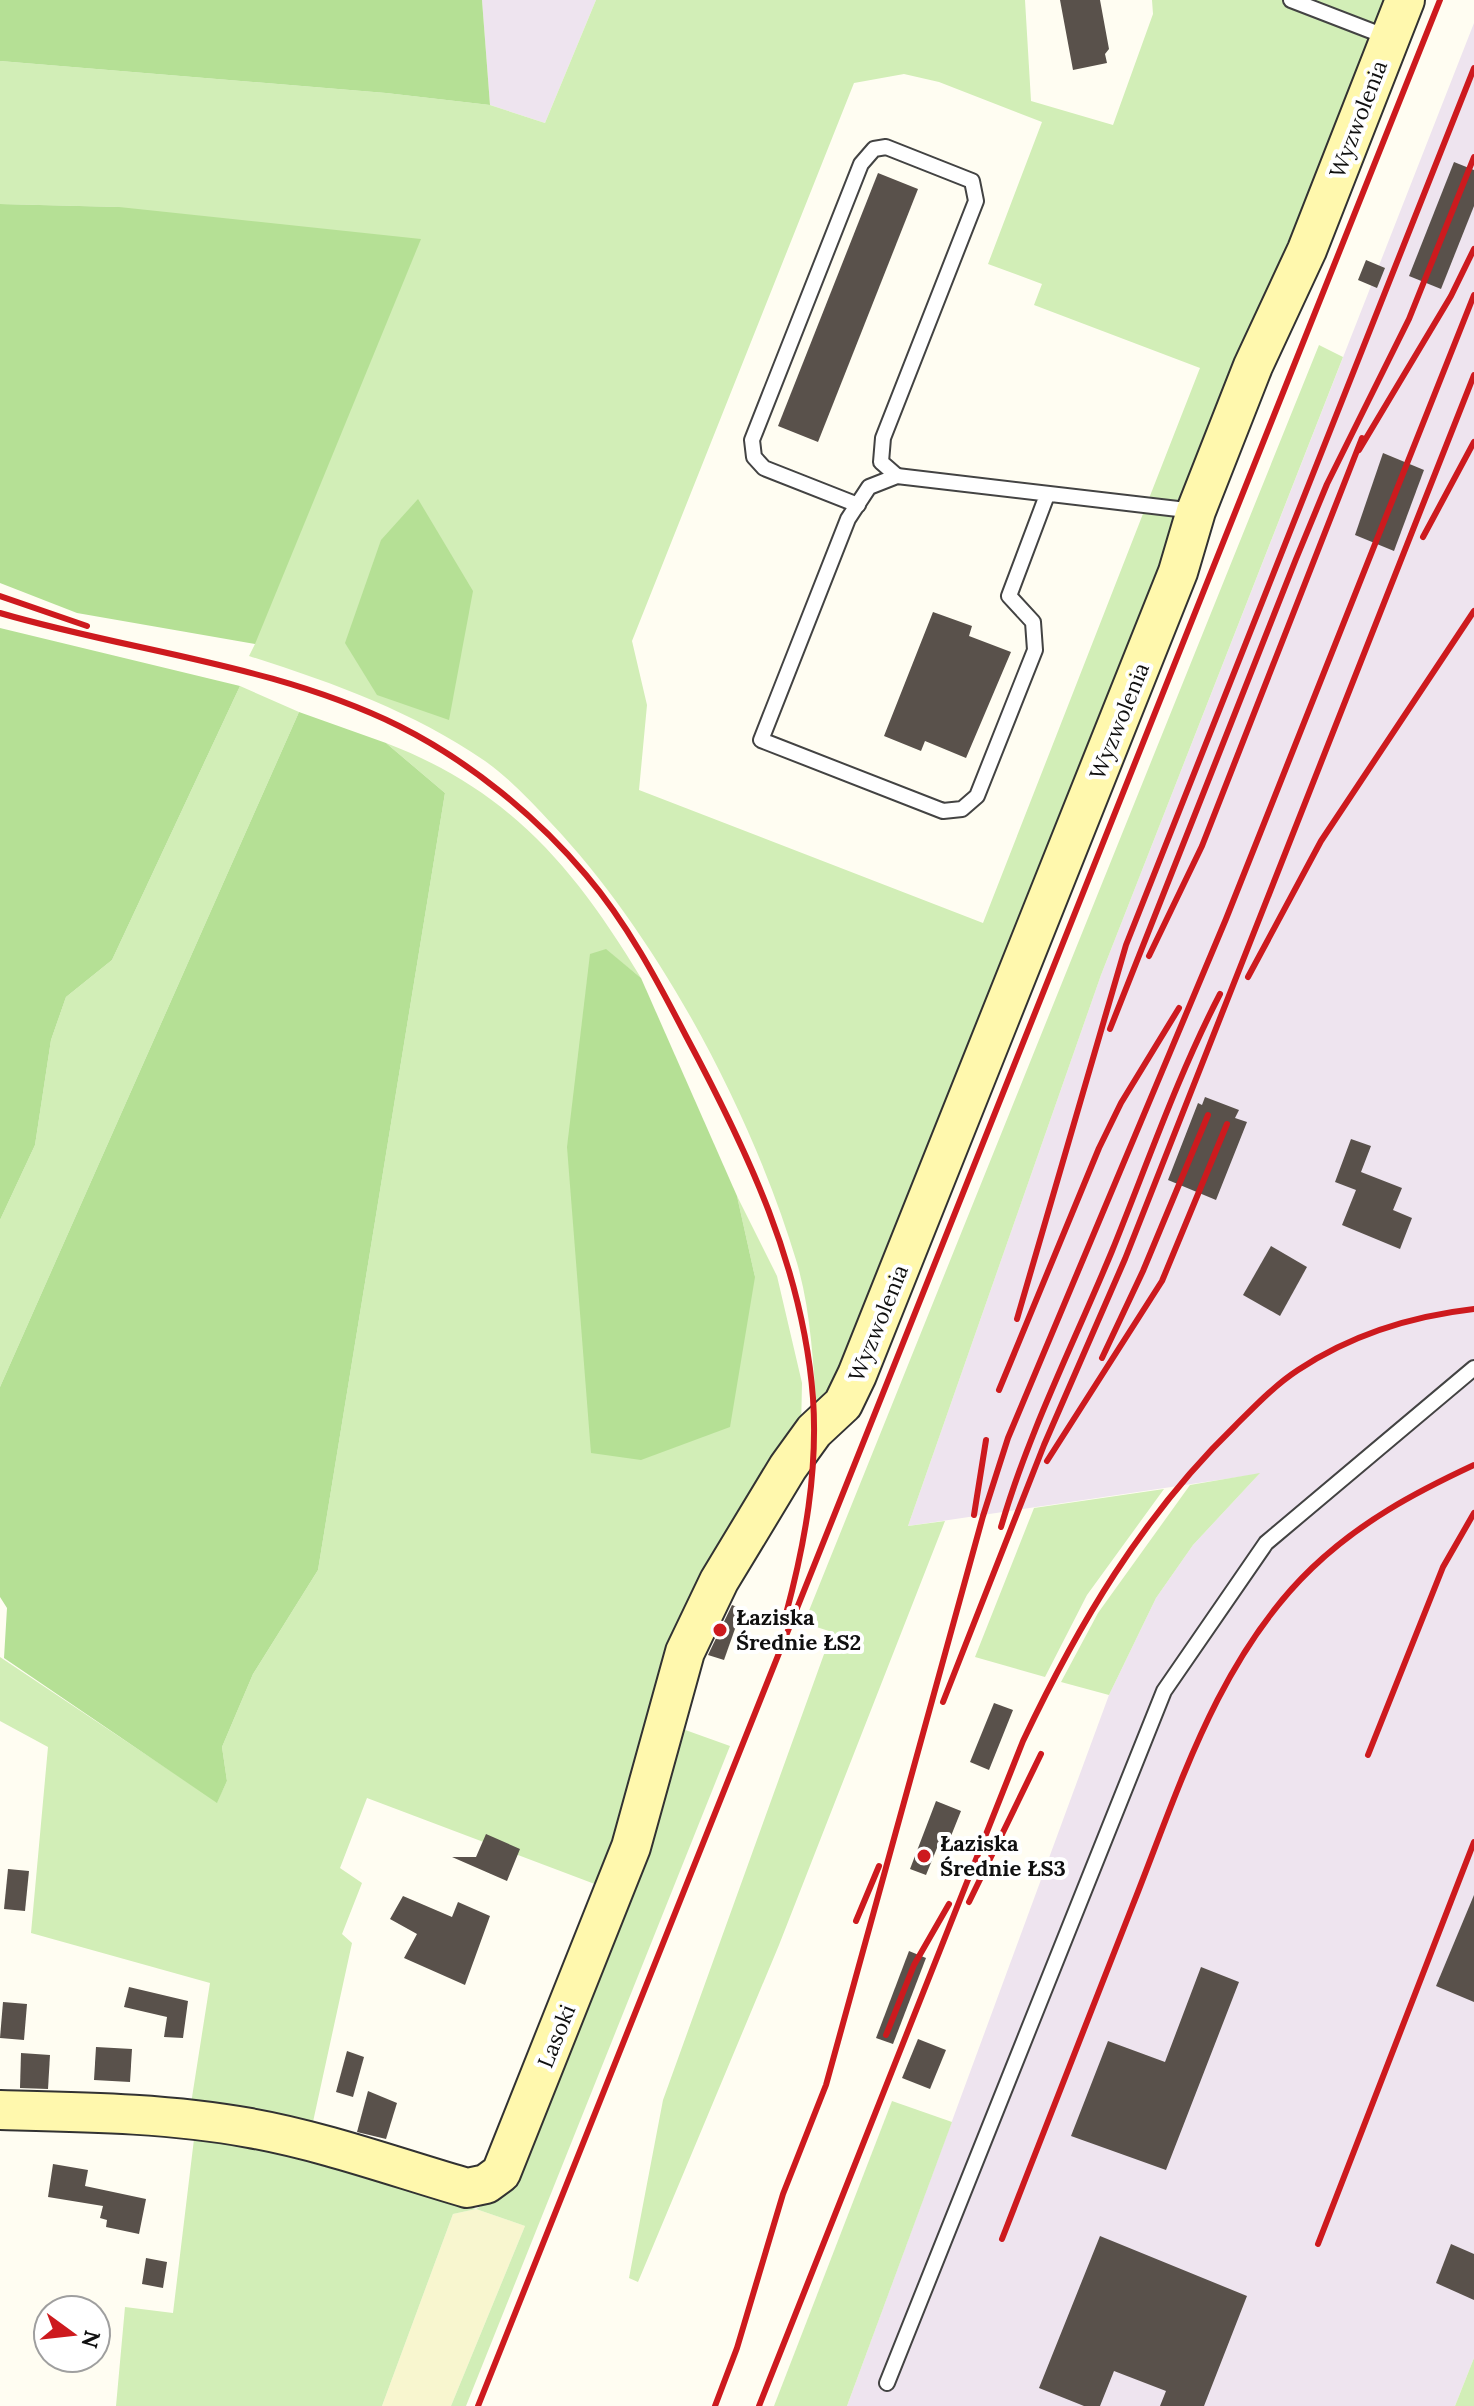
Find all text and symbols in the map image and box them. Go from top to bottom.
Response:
street label: Wyzwolenia [1323,56,1393,182]
street label: Wyzwolenia [1083,659,1155,783]
street label: Wyzwolenia [842,1261,914,1385]
place label: Łaziska Średnie ŁS2 [736,1603,861,1656]
marker: Łaziska Średnie ŁS2 [711,1621,729,1639]
place label: Łaziska Średnie ŁS3 [940,1829,1066,1882]
marker: Łaziska Średnie ŁS3 [915,1847,933,1865]
street label: Lasoki [531,2000,581,2072]
north arrow [32,2294,112,2374]
text: N [76,2327,107,2351]

